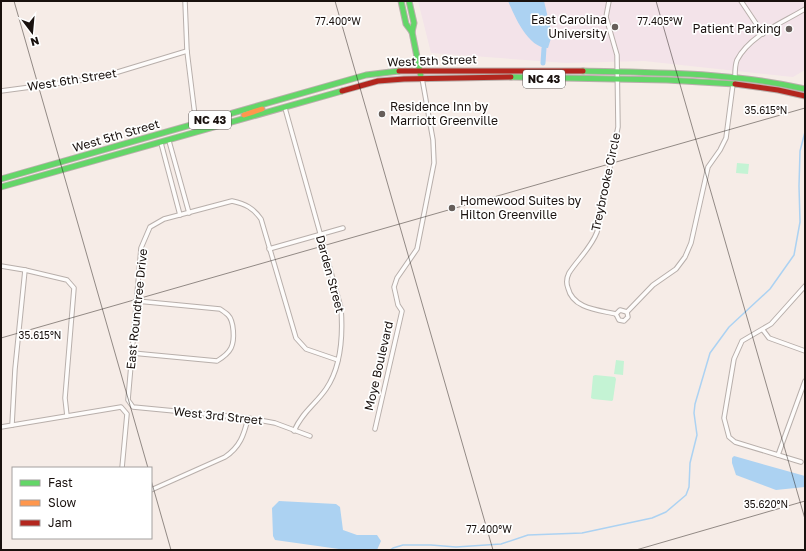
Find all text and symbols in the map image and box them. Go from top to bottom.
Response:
north arrow [12,12,52,52]
place label: East Carolina University [531,12,607,41]
text: 77.400°W [315,15,361,27]
text: 77.405°W [637,15,683,27]
place label: Patient Parking [693,21,781,36]
marker: East Carolina University [610,22,620,32]
marker: Patient Parking [784,24,794,34]
text: N [29,35,41,49]
street label: West 5th Street [387,51,477,70]
street label: West 6th Street [26,65,118,94]
road number: NC 43 [523,70,565,88]
place label: Residence Inn by Marriott Greenville [390,99,498,128]
text: 35.615°N [745,104,787,116]
marker: Residence Inn by Marriott Greenville [377,109,387,119]
road number: NC 43 [189,111,231,129]
street label: West 5th Street [71,116,161,155]
street label: Treybrooke Circle [588,131,623,233]
place label: Homewood Suites by Hilton Greenville [460,193,582,222]
marker: Homewood Suites by Hilton Greenville [447,203,457,213]
street label: Darden Street [313,233,348,315]
street label: East Roundtree Drive [123,248,150,370]
street label: Moye Boulevard [361,320,396,412]
text: 35.615°N [19,329,61,341]
street label: West 3rd Street [173,403,264,428]
legend [12,467,152,539]
text: Fast [48,475,73,490]
text: Slow [48,495,76,510]
text: 35.620°N [744,498,788,510]
text: Jam [48,515,72,530]
text: 77.400°W [466,523,512,535]

